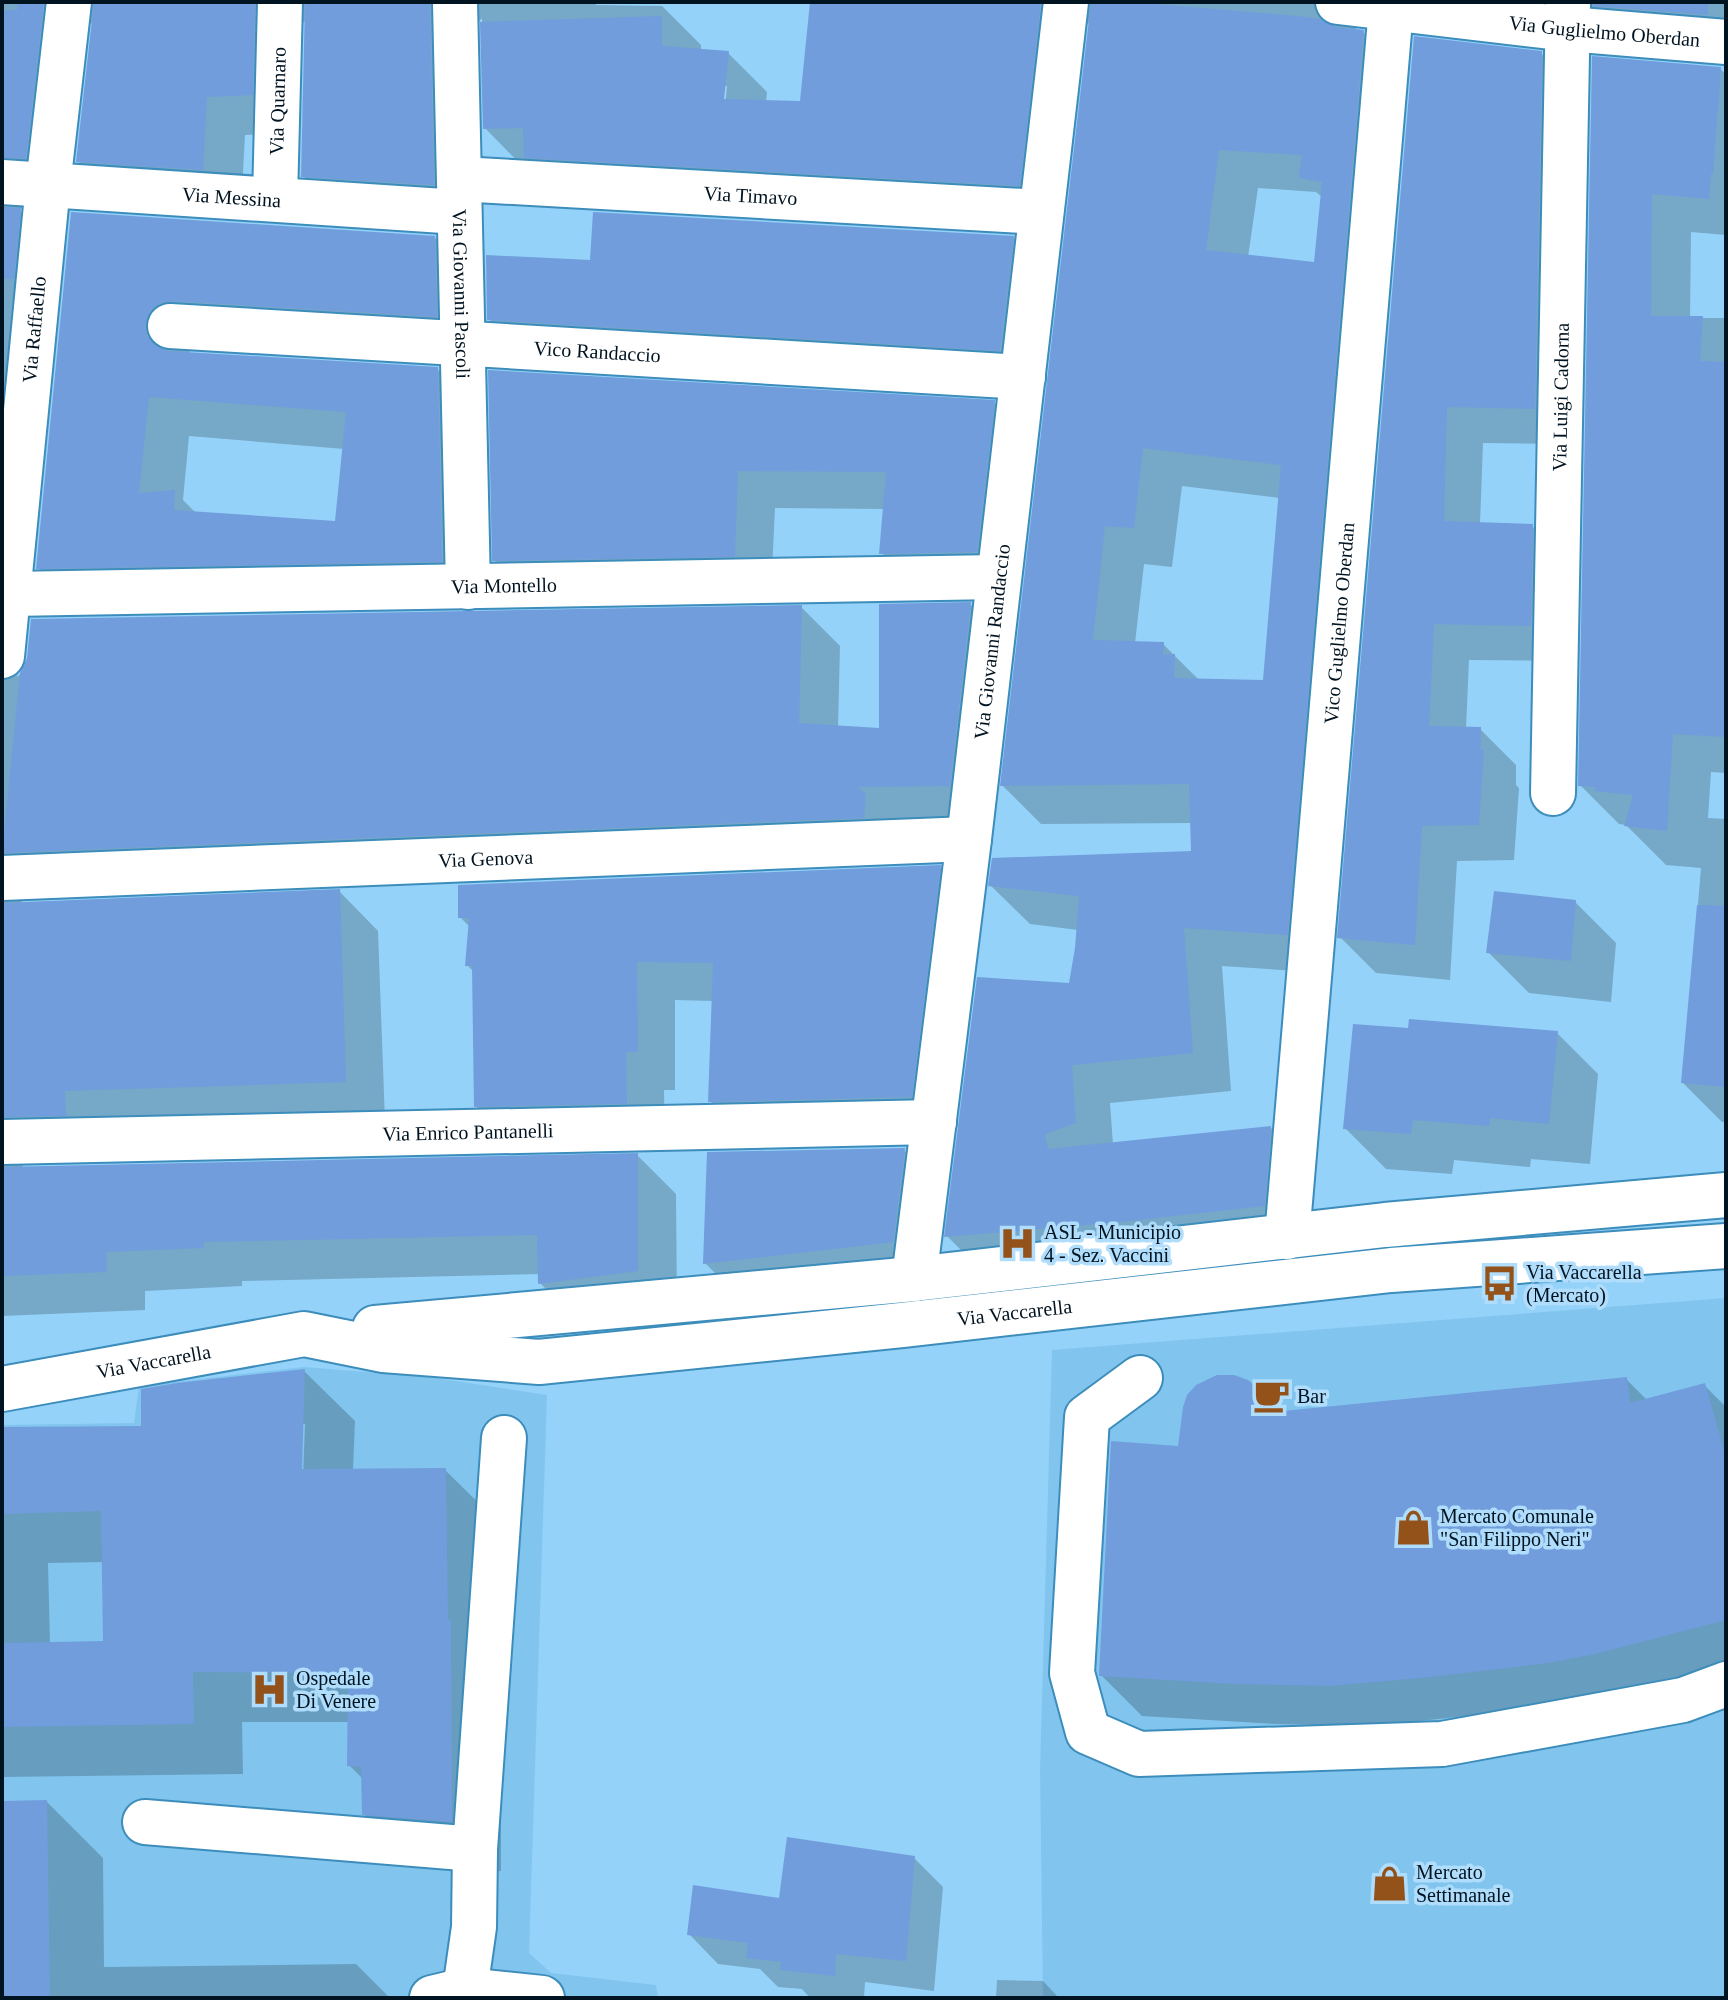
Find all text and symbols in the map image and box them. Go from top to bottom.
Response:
street label: Via Guglielmo Oberdan [1507,11,1701,51]
street label: Via Quarnaro [265,47,290,155]
street label: Via Timavo [703,182,798,209]
street label: Via Messina [181,183,282,211]
street label: Via Giovanni Pascoli [449,209,474,380]
street label: Via Raffaello [18,275,50,384]
street label: Via Luigi Cadorna [1548,322,1573,472]
street label: Vico Randaccio [533,337,661,366]
street label: Vico Guglielmo Oberdan [1319,522,1358,725]
street label: Via Giovanni Randaccio [970,543,1014,741]
street label: Via Montello [451,574,557,597]
street label: Via Genova [438,846,534,871]
street label: Via Enrico Pantanelli [382,1119,554,1145]
place label: ASL - Municipio 4 - Sez. Vaccini [1044,1221,1181,1266]
hospital icon: ASL - Municipio 4 - Sez. Vaccini [999,1224,1037,1262]
place label: Via Vaccarella (Mercato) [1526,1261,1642,1307]
bus stop icon: Via Vaccarella (Mercato) [1481,1265,1519,1303]
street label: Via Vaccarella [956,1295,1073,1330]
street label: Via Vaccarella [95,1340,213,1383]
cafe icon: Bar [1252,1377,1290,1415]
place label: Bar [1297,1385,1326,1407]
place label: Mercato Comunale "San Filippo Neri" [1440,1505,1594,1551]
shop icon: Mercato Comunale "San Filippo Neri" [1395,1508,1433,1546]
place label: Ospedale Di Venere [296,1667,376,1712]
hospital icon: Ospedale Di Venere [251,1670,289,1708]
place label: Mercato Settimanale [1416,1861,1511,1906]
shop icon: Mercato Settimanale [1371,1864,1409,1902]

